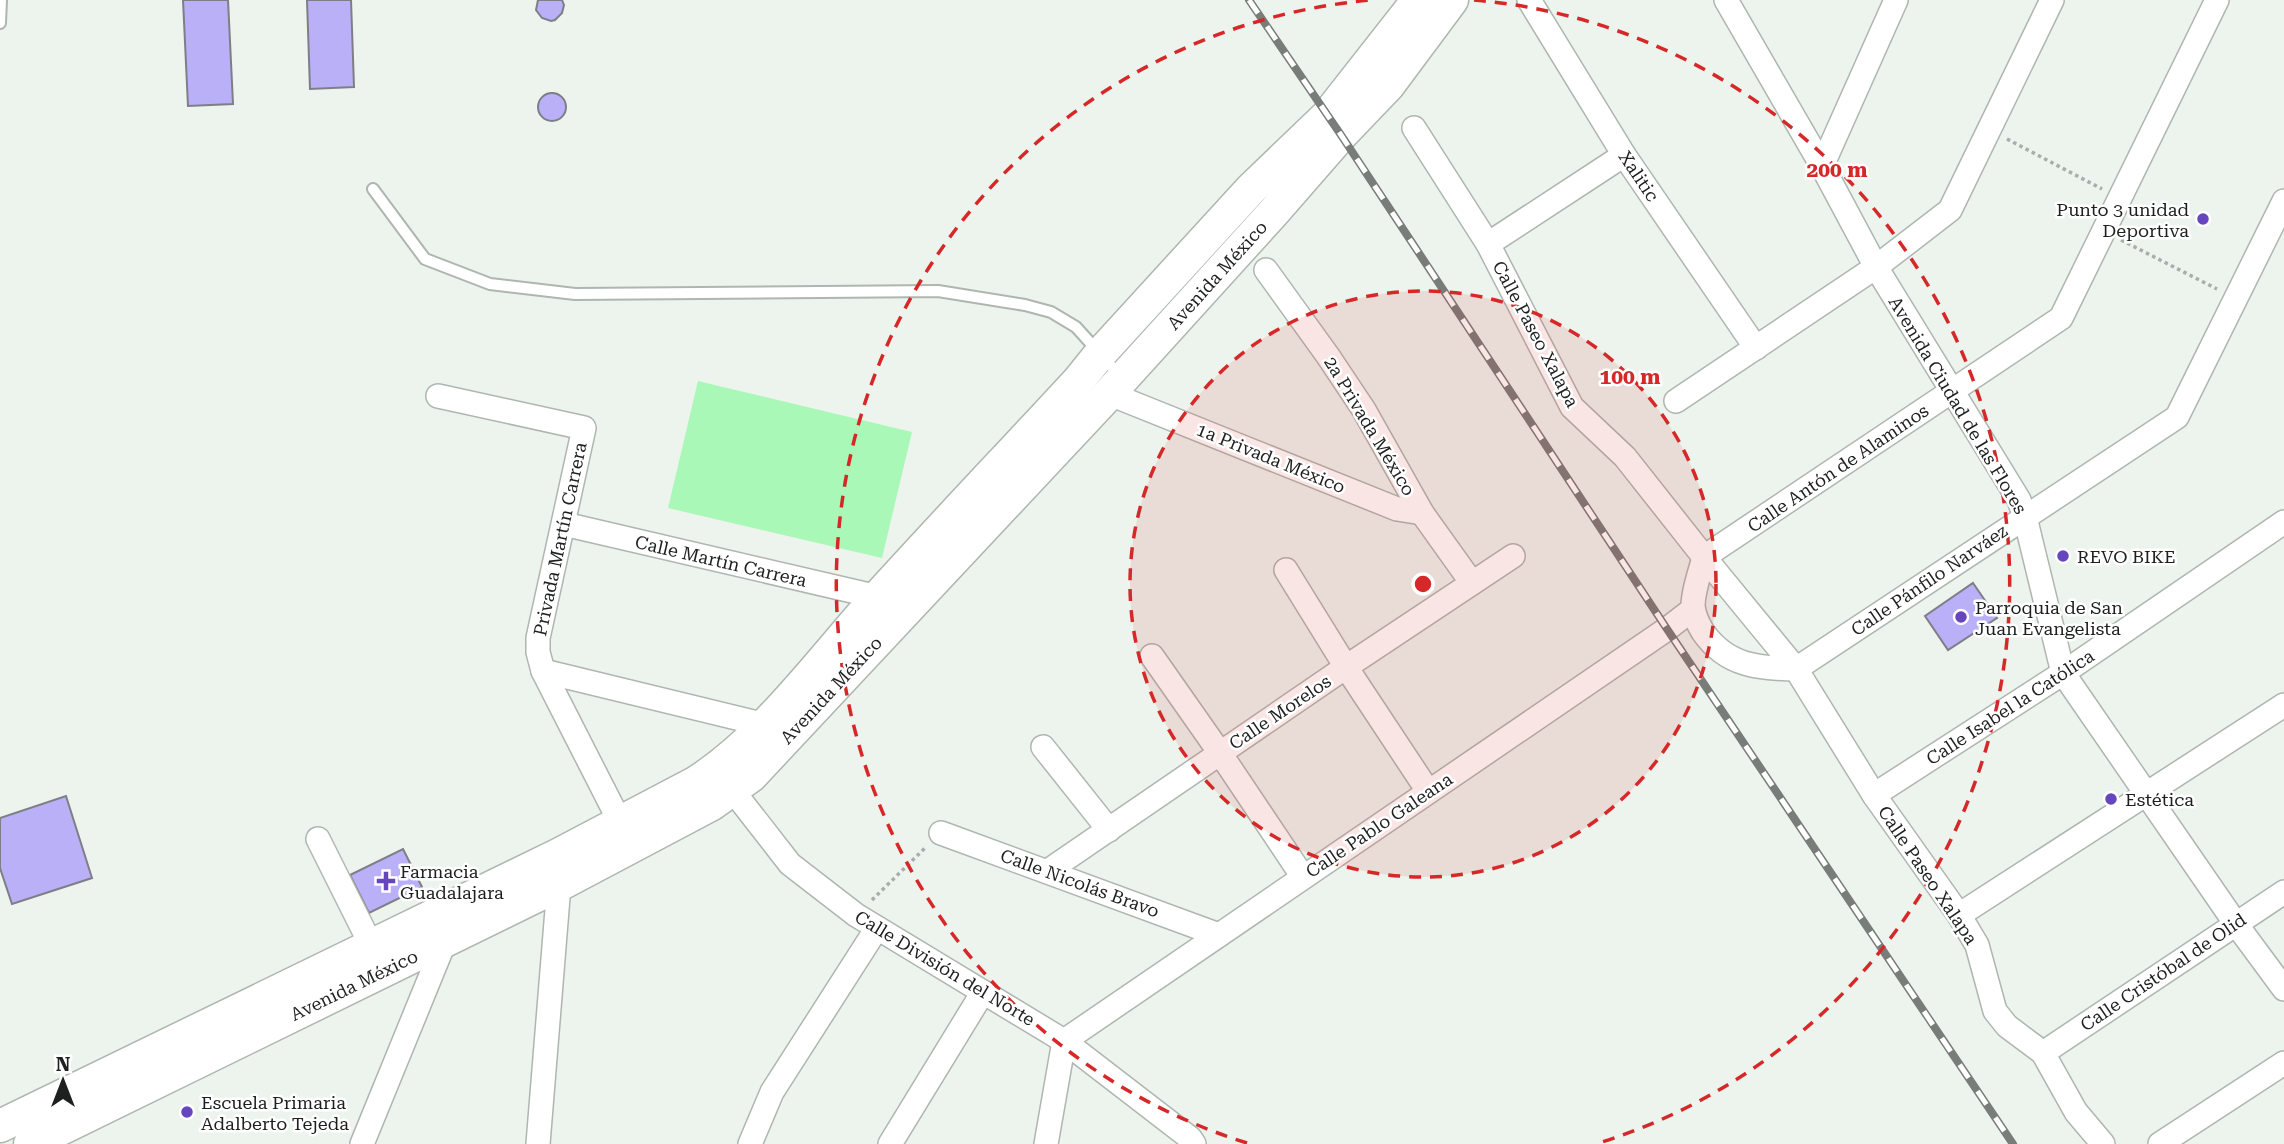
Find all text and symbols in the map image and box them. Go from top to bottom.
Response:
street label: Xalitic [1614,147,1664,205]
text: 200 m [1807,158,1867,182]
place label: Punto 3 unidad Deportiva [2056,199,2189,241]
marker: Punto 3 unidad Deportiva [2195,211,2211,227]
street label: Avenida México [1163,216,1271,334]
street label: Calle Paseo Xalapa [1489,257,1584,411]
street label: Avenida Ciudad de las Flores [1885,292,2031,518]
street label: 2a Privada México [1320,353,1420,499]
text: 100 m [1600,365,1660,389]
street label: Calle Antón de Alaminos [1744,400,1932,536]
street label: 1a Privada México [1194,419,1348,497]
street label: Privada Martín Carrera [529,440,591,638]
street label: Calle Pánfilo Narváez [1847,520,2011,640]
street label: Calle Martín Carrera [633,531,809,591]
place label: REVO BIKE [2077,546,2175,567]
marker: REVO BIKE [2055,548,2071,564]
centre of rings [1411,572,1435,596]
place label: Parroquia de San Juan Evangelista [1975,597,2123,639]
marker: Parroquia de San Juan Evangelista [1953,609,1969,625]
street label: Avenida México [776,632,886,748]
street label: Calle Isabel la Católica [1922,645,2098,769]
street label: Calle Morelos [1225,670,1335,754]
street label: Calle Pablo Galeana [1302,768,1457,882]
place label: Estética [2125,789,2194,810]
marker: Estética [2103,791,2119,807]
street label: Calle Paseo Xalapa [1874,802,1982,948]
street label: Calle Nicolás Bravo [998,844,1162,922]
place label: Farmacia Guadalajara [400,861,504,903]
marker: Farmacia Guadalajara [378,873,394,889]
street label: Calle División del Norte [851,906,1039,1030]
street label: Calle Cristóbal de Olid [2076,909,2250,1035]
street label: Avenida México [287,945,421,1025]
north arrow [28,1046,98,1116]
text: N [56,1053,71,1076]
place label: Escuela Primaria Adalberto Tejeda [201,1092,349,1134]
marker: Escuela Primaria Adalberto Tejeda [179,1104,195,1120]

